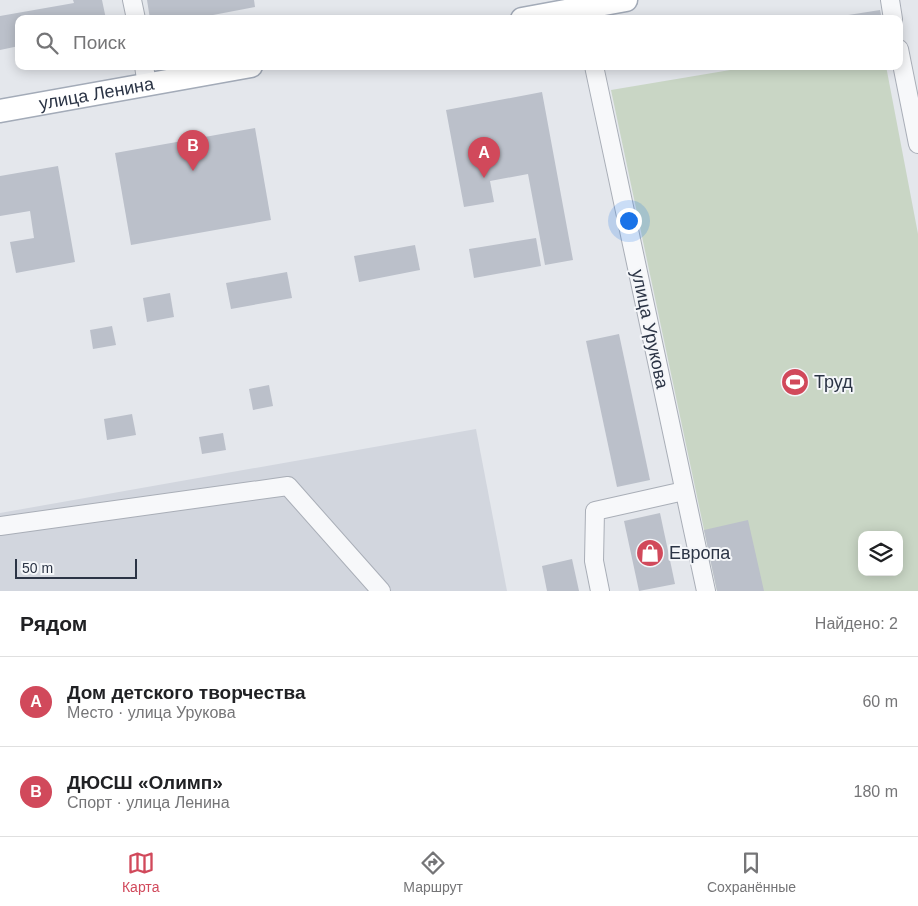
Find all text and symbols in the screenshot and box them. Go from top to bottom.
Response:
search box [15,15,903,70]
icon: search [33,29,61,57]
text: Поиск [73,32,126,53]
street label: улица Ленина [37,73,156,114]
pin: B [177,130,209,171]
pin: A [468,137,500,178]
your location [616,208,642,234]
street label: улица Урукова [628,268,673,391]
sports icon: Труд [780,367,810,397]
place label: Труд [814,372,853,392]
map controls [858,531,903,576]
button: layers [858,531,903,576]
shop icon: Европа [635,538,665,568]
place label: Европа [669,543,731,563]
scale bar [15,556,138,579]
text: 50 m [22,560,53,576]
text: Рядом [20,612,87,635]
text: Найдено: 2 [815,615,898,632]
text: Дом детского творчества [67,682,306,703]
text: A [30,693,42,710]
text: 60 m [862,693,898,710]
text: Место · улица Урукова [67,704,236,721]
text: ДЮСШ «Олимп» [67,772,223,793]
text: B [30,783,42,800]
text: 180 m [854,783,898,800]
text: Спорт · улица Ленина [67,794,230,811]
tab: Карта [122,849,159,895]
tab: Маршрут [403,849,463,895]
tab: Сохранённые [707,849,796,895]

